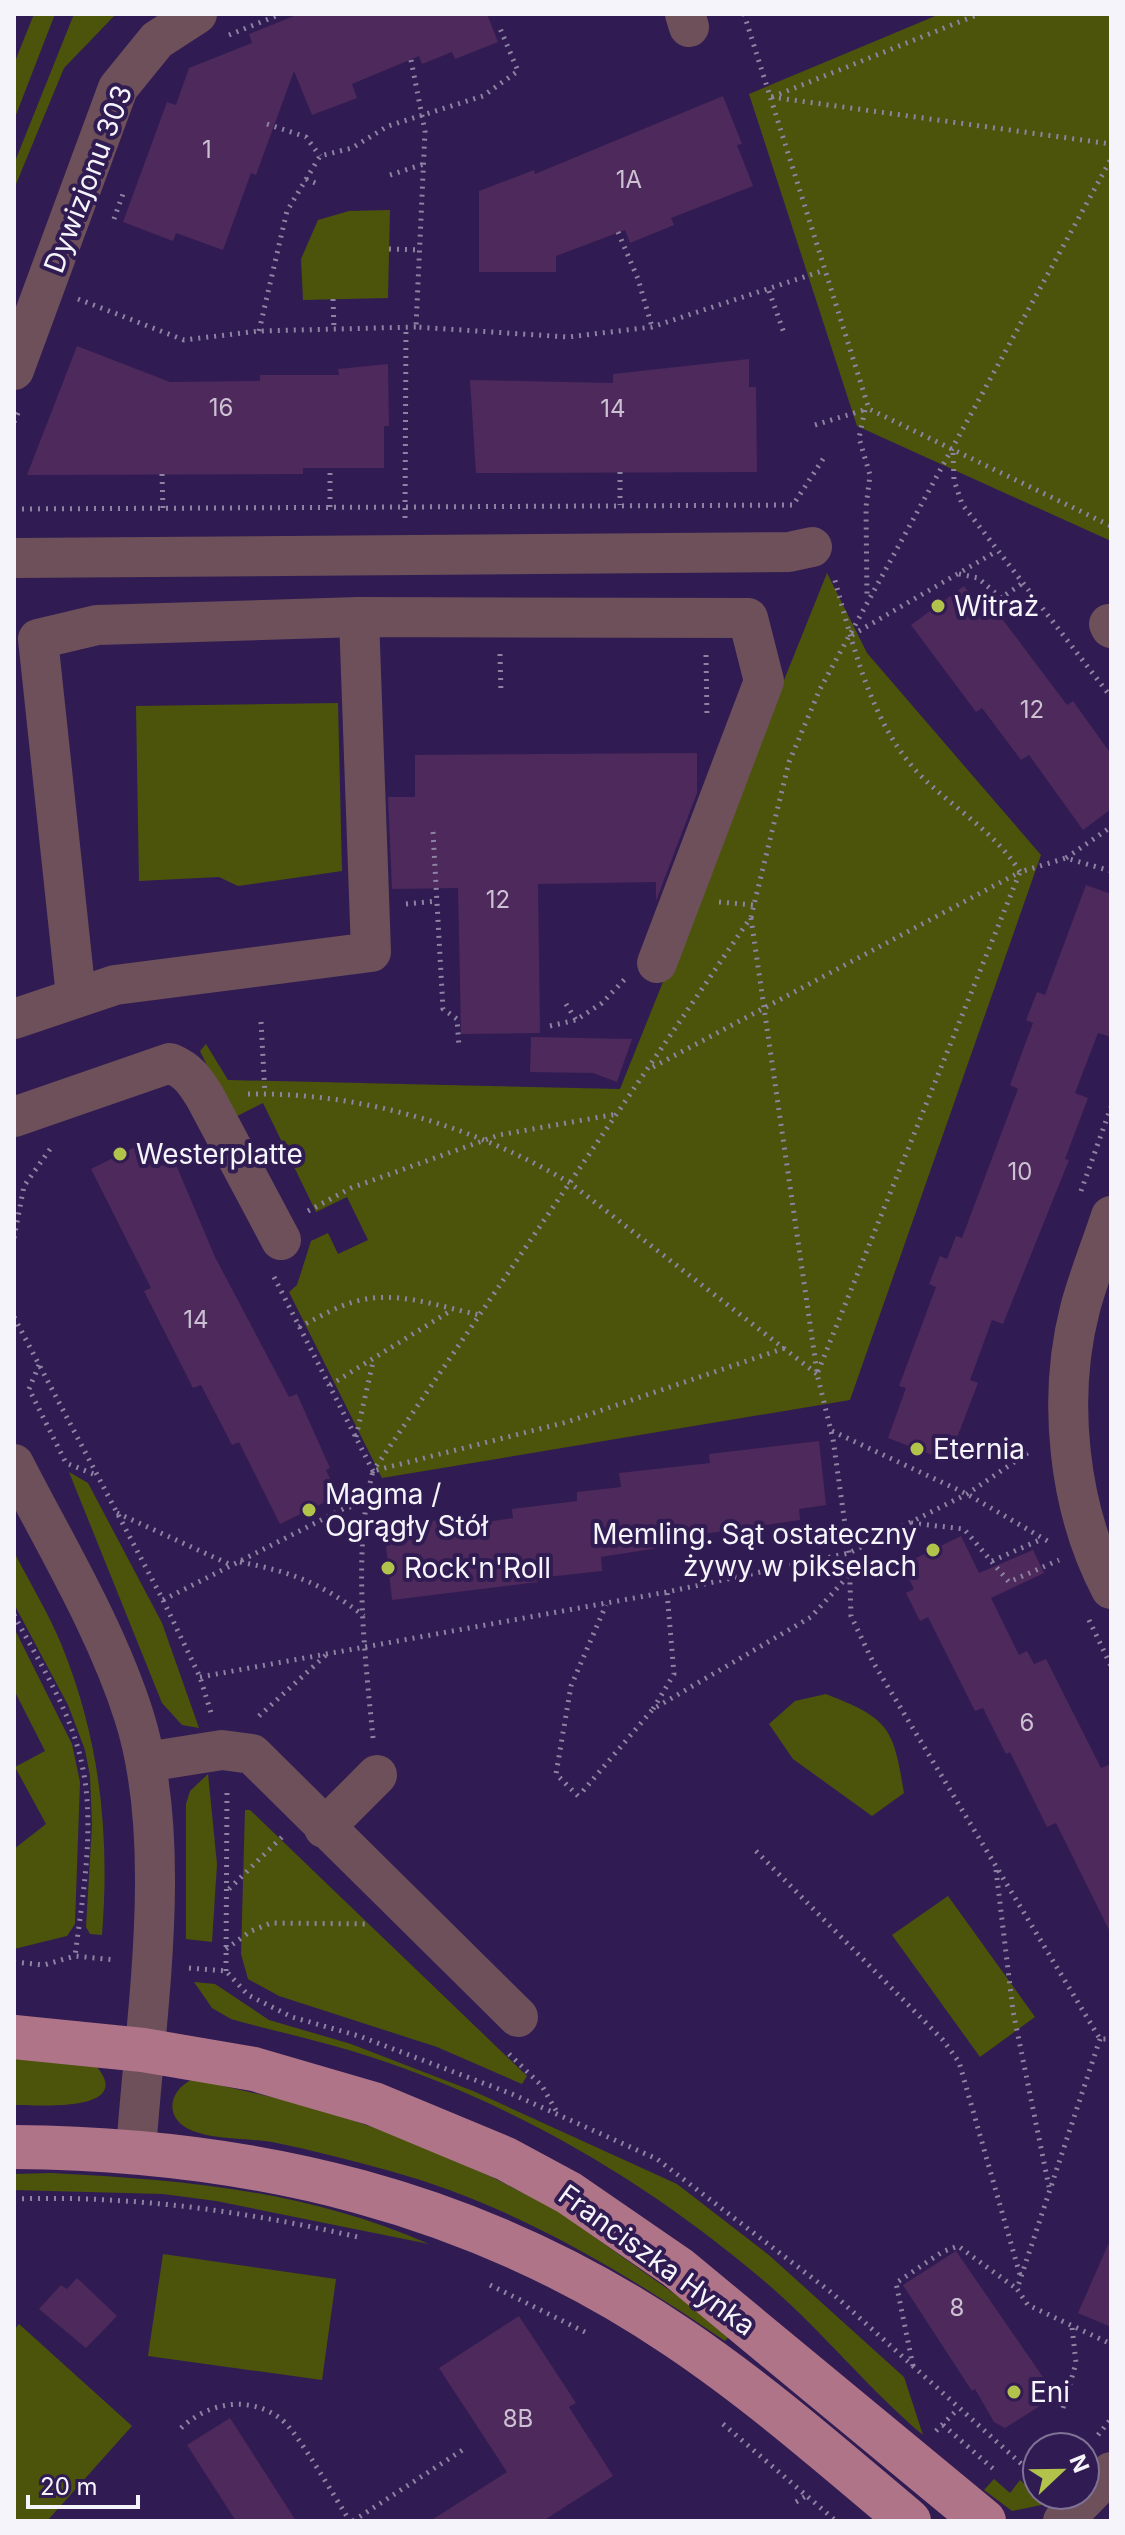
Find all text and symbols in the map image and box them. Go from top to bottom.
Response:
street label: Dywizjonu 303 [37,81,139,277]
house number: 1 [202,135,212,164]
house number: 1A [616,165,642,194]
house number: 16 [209,393,233,422]
house number: 14 [600,394,626,423]
place label: Witraż [954,589,1039,623]
marker: Witraż [929,597,947,615]
house number: 12 [1020,695,1044,724]
house number: 12 [486,885,510,914]
place label: Westerplatte [136,1137,303,1171]
marker: Westerplatte [111,1145,129,1163]
house number: 10 [1008,1157,1032,1186]
house number: 14 [183,1305,209,1334]
place label: Eternia [933,1432,1025,1466]
marker: Eternia [908,1440,926,1458]
place label: Magma / Ogrągły Stół [325,1477,488,1543]
marker: Magma / Ogrągły Stół [300,1501,318,1519]
place label: Memling. Sąt ostateczny żywy w pikselach [592,1517,917,1583]
marker: Memling. Sąt ostateczny żywy w pikselach [924,1541,942,1559]
place label: Rock'n'Roll [404,1551,551,1585]
marker: Rock'n'Roll [379,1559,397,1577]
house number: 6 [1020,1708,1034,1737]
street label: Franciszka Hynka [552,2177,762,2343]
house number: 8 [950,2293,964,2322]
place label: Eni [1030,2375,1070,2409]
marker: Eni [1005,2383,1023,2401]
house number: 8B [503,2404,533,2433]
north arrow [1021,2431,1101,2511]
text: N [1064,2451,1095,2476]
scale bar [28,2459,138,2509]
text: 20 m [40,2472,98,2501]

